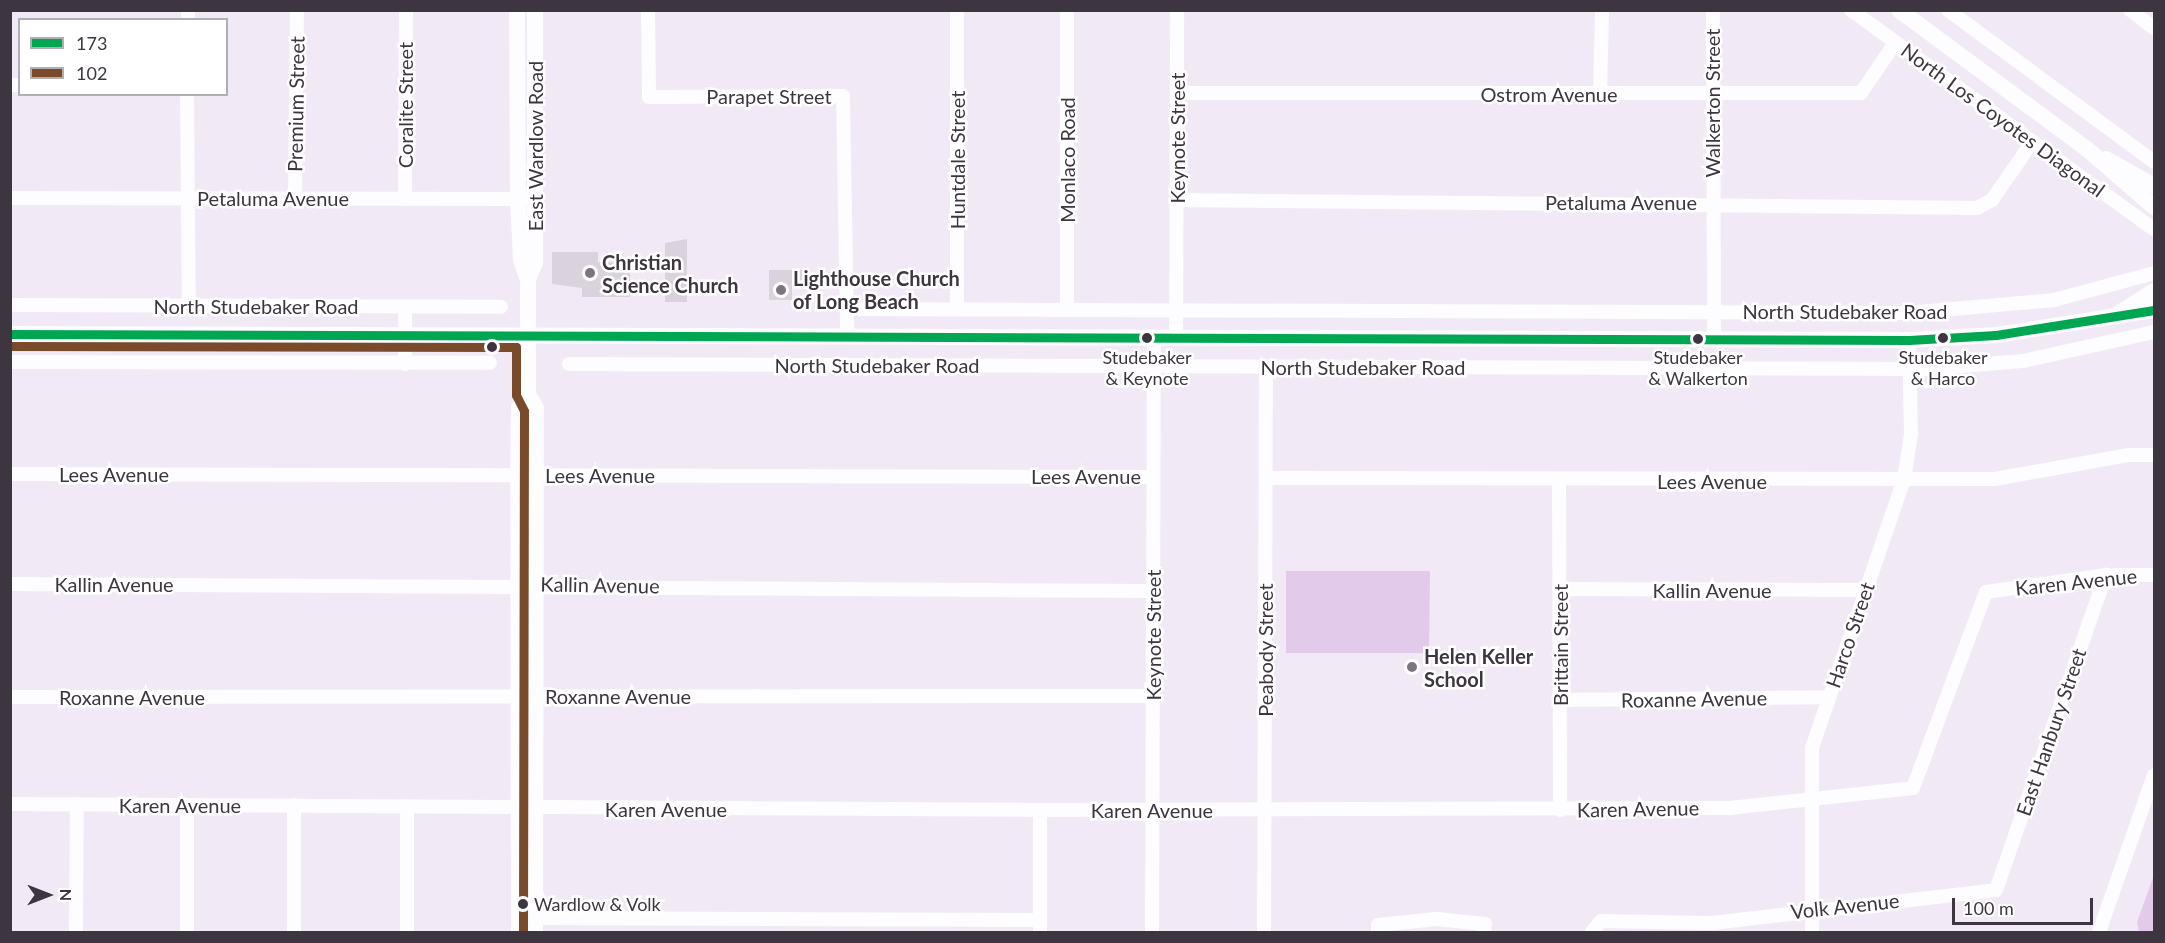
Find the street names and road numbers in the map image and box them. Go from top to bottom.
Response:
street label: Walkerton Street [1700,28,1724,178]
street label: Premium Street [283,36,309,172]
street label: North Los Coyotes Diagonal [1897,38,2109,202]
street label: Coralite Street [393,42,417,168]
street label: East Wardlow Road [523,60,547,232]
street label: Keynote Street [1165,73,1189,203]
street label: Ostrom Avenue [1480,82,1618,106]
street label: Parapet Street [706,84,832,108]
street label: Huntdale Street [945,91,969,229]
street label: Monlaco Road [1055,97,1079,223]
street label: Petaluma Avenue [197,186,349,210]
street label: Petaluma Avenue [1545,190,1697,214]
street label: North Studebaker Road [153,294,359,318]
street label: North Studebaker Road [1742,299,1948,323]
street label: North Studebaker Road [774,353,980,377]
street label: North Studebaker Road [1260,355,1466,379]
street label: Lees Avenue [59,462,169,486]
street label: Lees Avenue [545,463,655,487]
street label: Lees Avenue [1031,464,1141,488]
street label: Lees Avenue [1657,469,1767,493]
street label: Karen Avenue [2014,564,2138,600]
street label: Keynote Street [1141,570,1165,700]
street label: Kallin Avenue [54,572,174,596]
street label: Kallin Avenue [540,572,660,598]
street label: Kallin Avenue [1652,578,1772,602]
street label: Harco Street [1821,579,1879,691]
street label: Peabody Street [1253,583,1277,717]
street label: Brittain Street [1548,584,1572,706]
street label: East Hanbury Street [2011,645,2091,819]
street label: Roxanne Avenue [545,684,691,708]
street label: Roxanne Avenue [59,685,205,709]
street label: Roxanne Avenue [1620,686,1768,712]
street label: Karen Avenue [118,793,242,817]
street label: Karen Avenue [1576,796,1700,822]
street label: Karen Avenue [604,797,728,821]
street label: Karen Avenue [1090,798,1214,822]
street label: Volk Avenue [1789,888,1901,924]

